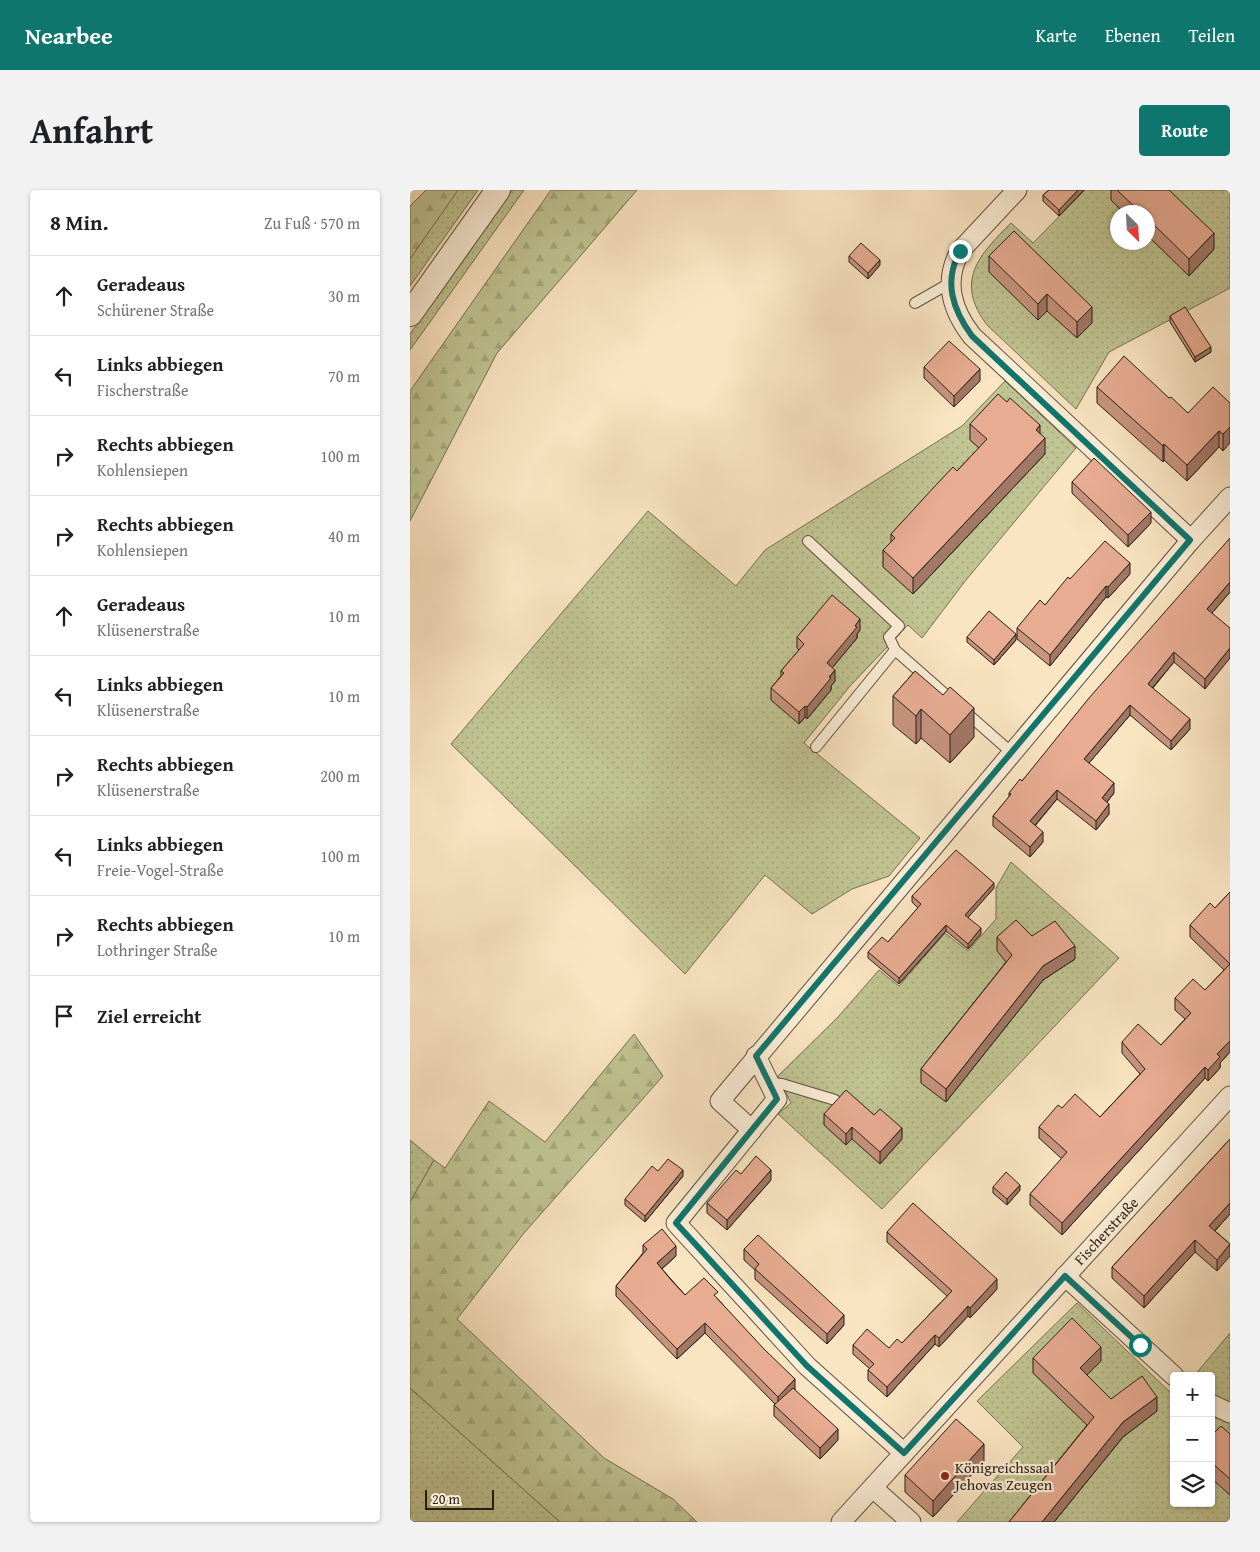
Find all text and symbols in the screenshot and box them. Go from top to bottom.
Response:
text: Nearbee [25,18,113,53]
text: Karte [1036,22,1077,49]
text: Ebenen [1105,22,1161,49]
text: Teilen [1189,22,1235,49]
text: Anfahrt [30,105,153,156]
button: Route [1139,105,1230,156]
north arrow [1110,205,1155,250]
text: 8 Min. [50,207,108,238]
text: Zu Fuß · 570 m [264,211,360,235]
route end [949,240,972,263]
text: Geradeaus [97,270,185,298]
icon: ahead [50,282,78,310]
text: 30 m [328,284,360,308]
text: Schürener Straße [97,298,214,322]
text: Links abbiegen [97,350,223,378]
icon: left [50,362,78,390]
text: 70 m [328,364,360,388]
text: Fischerstraße [97,378,188,402]
text: Rechts abbiegen [97,430,234,458]
icon: right [50,442,78,470]
text: 100 m [320,444,360,468]
text: Kohlensiepen [97,458,188,482]
text: Rechts abbiegen [97,510,234,538]
icon: right [50,522,78,550]
text: 40 m [328,524,360,548]
text: Kohlensiepen [97,538,188,562]
text: Geradeaus [97,590,185,618]
icon: ahead [50,602,78,630]
text: 10 m [328,604,360,628]
text: Klüsenerstraße [97,618,199,642]
text: Links abbiegen [97,670,223,698]
icon: left [50,682,78,710]
text: 10 m [328,684,360,708]
text: Klüsenerstraße [97,698,199,722]
text: Rechts abbiegen [97,750,234,778]
icon: right [50,762,78,790]
text: 200 m [320,764,360,788]
text: Klüsenerstraße [97,778,199,802]
text: Links abbiegen [97,830,223,858]
icon: left [50,842,78,870]
text: 100 m [320,844,360,868]
text: Freie-Vogel-Straße [97,858,224,882]
text: Rechts abbiegen [97,910,234,938]
icon: right [50,922,78,950]
text: 10 m [328,924,360,948]
text: Lothringer Straße [97,938,218,962]
icon: arrive [50,1002,78,1030]
text: Ziel erreicht [97,1002,201,1030]
street label: Fischerstraße [1069,1192,1143,1270]
route start [1129,1334,1152,1357]
map controls [1170,1372,1215,1507]
button: + [1170,1372,1215,1417]
button: − [1170,1417,1215,1462]
place label: Königreichssaal Jehovas Zeugen [953,1457,1054,1495]
button: layers [1170,1462,1215,1507]
marker: Königreichssaal Jehovas Zeugen [939,1470,951,1482]
scale bar [425,1487,494,1510]
text: 20 m [432,1489,460,1509]

